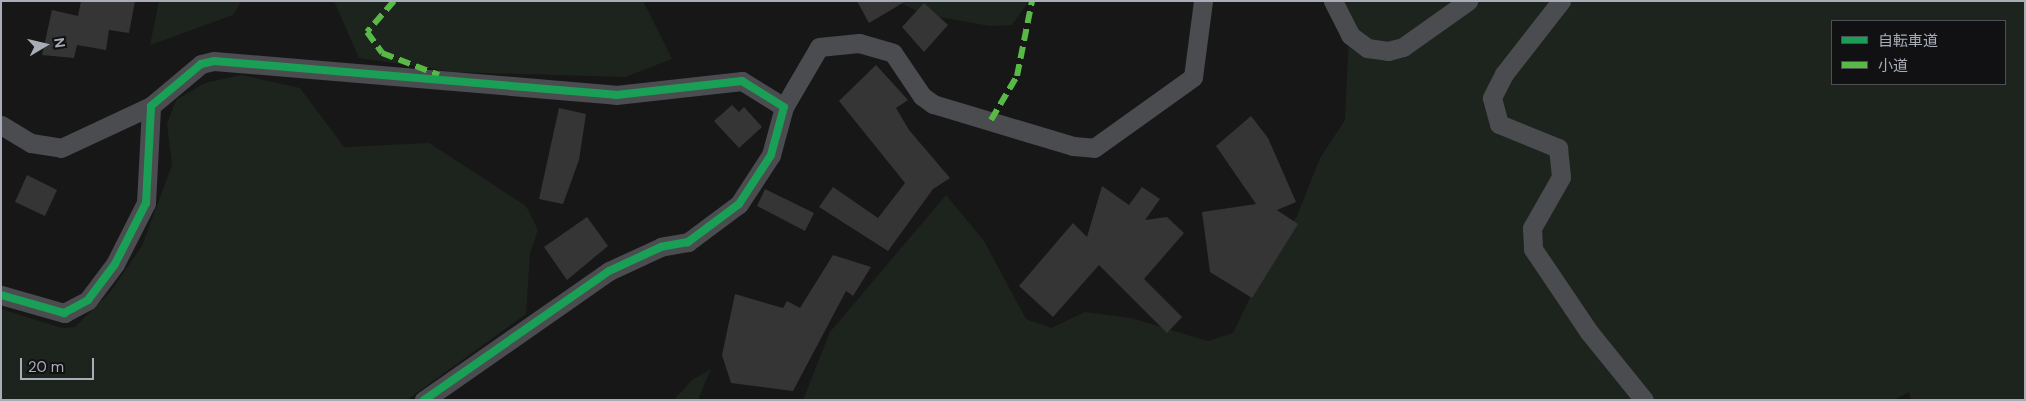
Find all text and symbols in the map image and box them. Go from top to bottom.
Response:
north arrow [20,20,70,70]
legend [1831,20,2006,85]
text: 自転車道 [1878,31,1938,51]
text: N [50,36,70,49]
text: 小道 [1878,56,1908,76]
scale bar [22,348,96,380]
text: 20 m [28,357,64,377]

